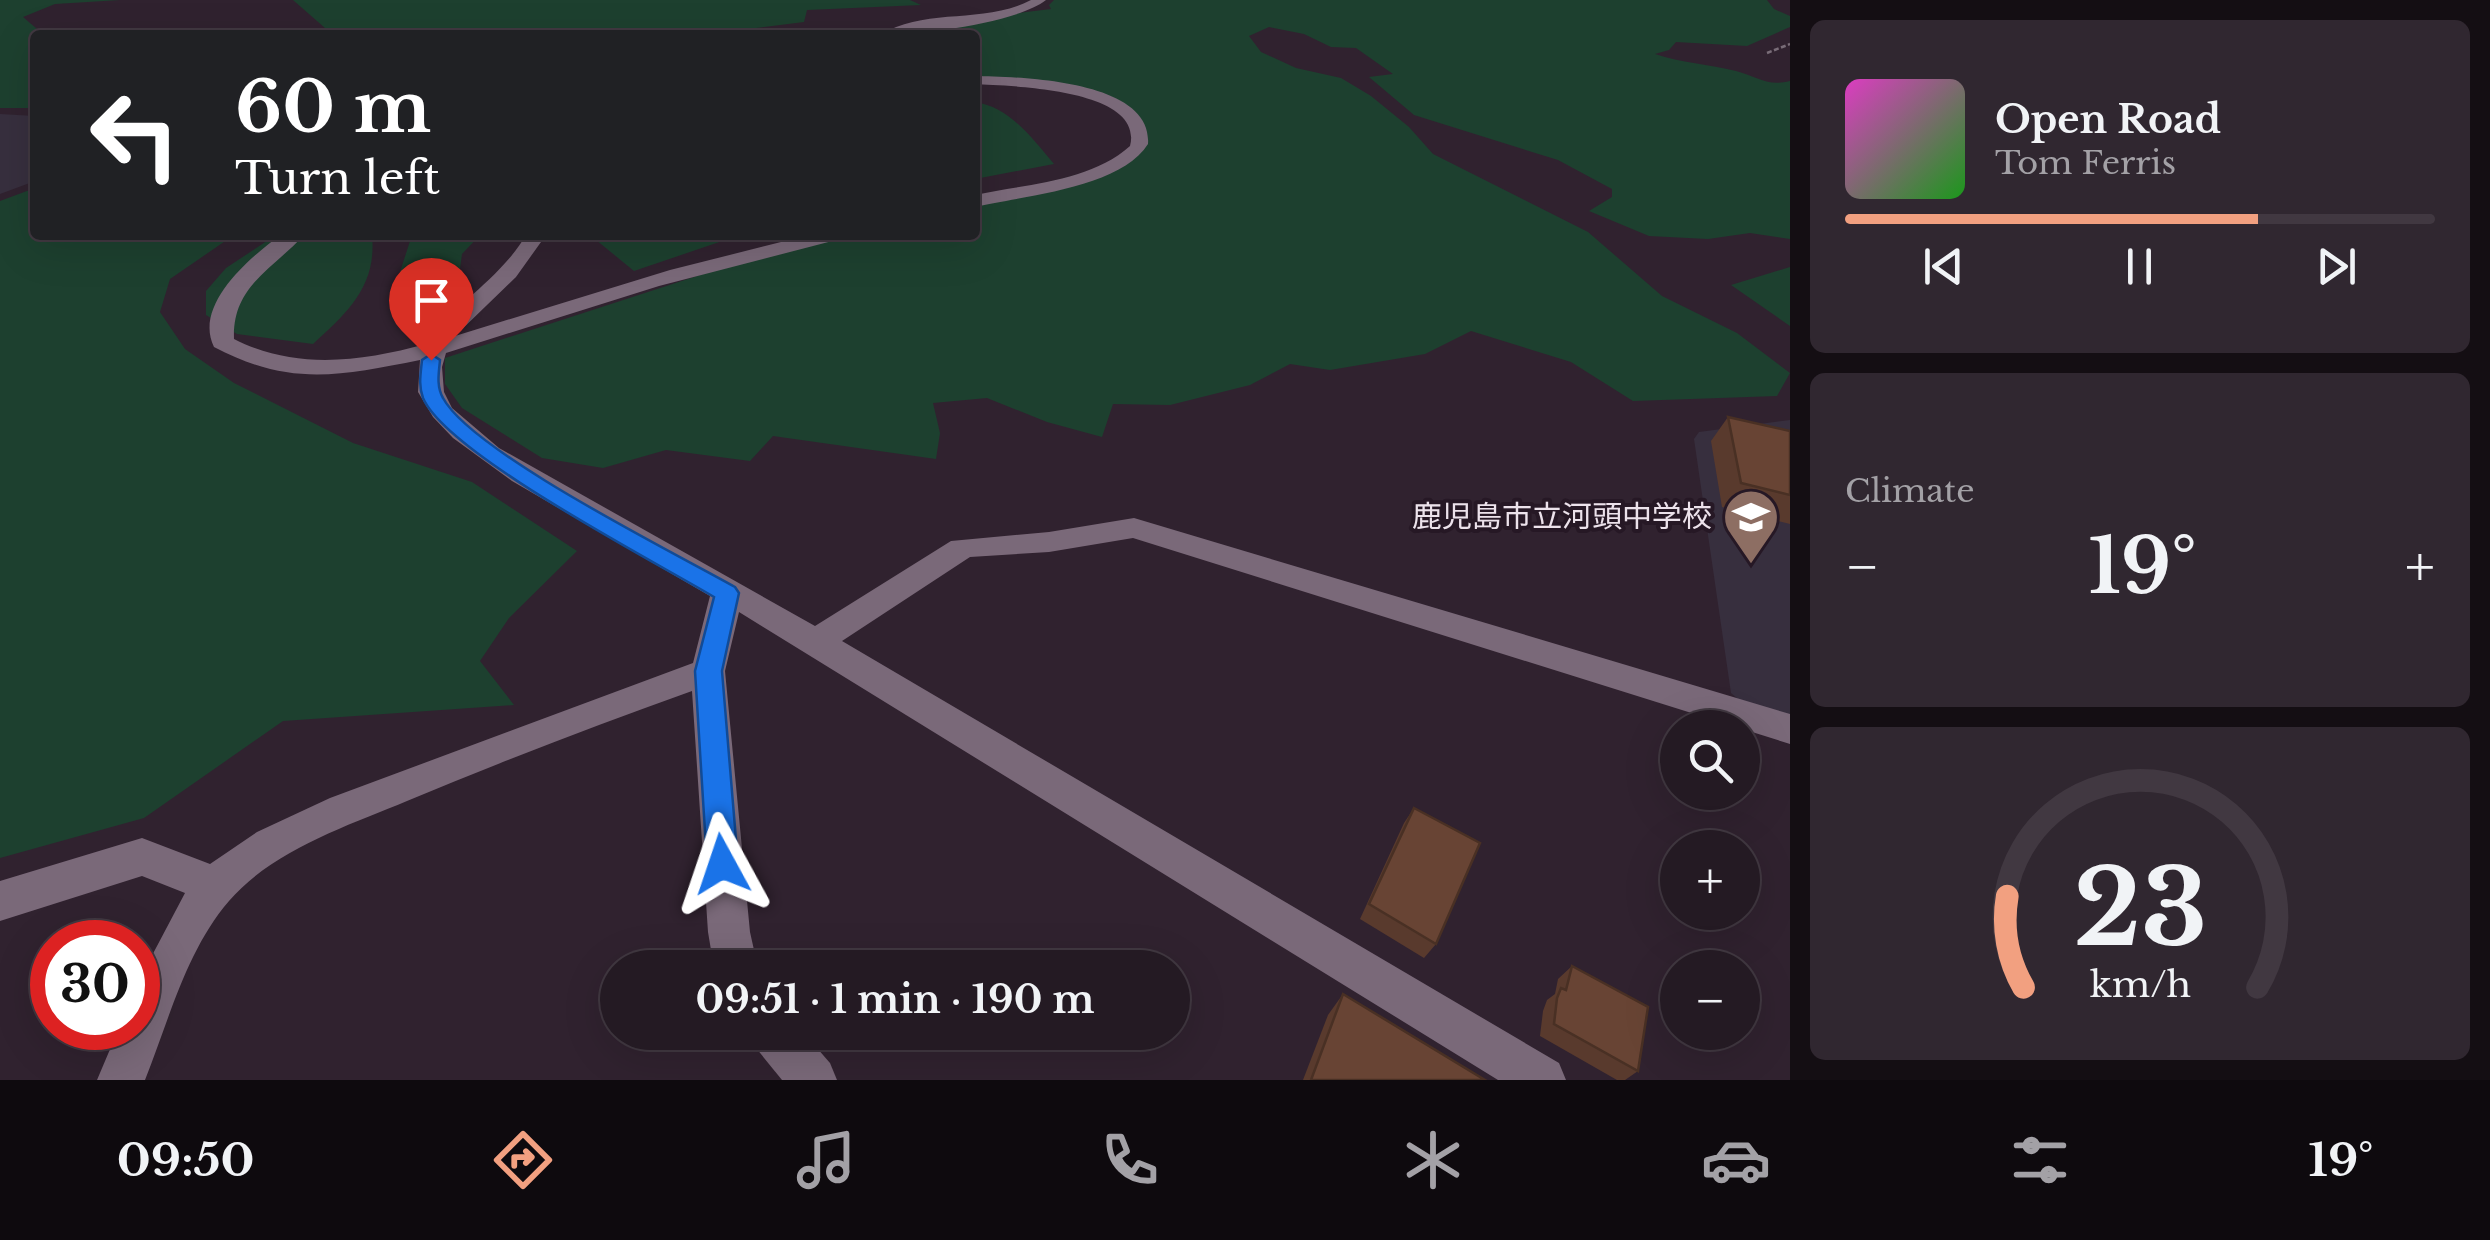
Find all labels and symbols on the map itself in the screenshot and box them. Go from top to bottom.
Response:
pin [389,258,474,361]
school or university icon: 鹿児島市立河頭中学校 [1721,487,1781,566]
place label: 鹿児島市立河頭中学校 [1412,498,1712,535]
position arrow [670,812,774,916]
speed limit sign: 30 [30,920,160,1050]

